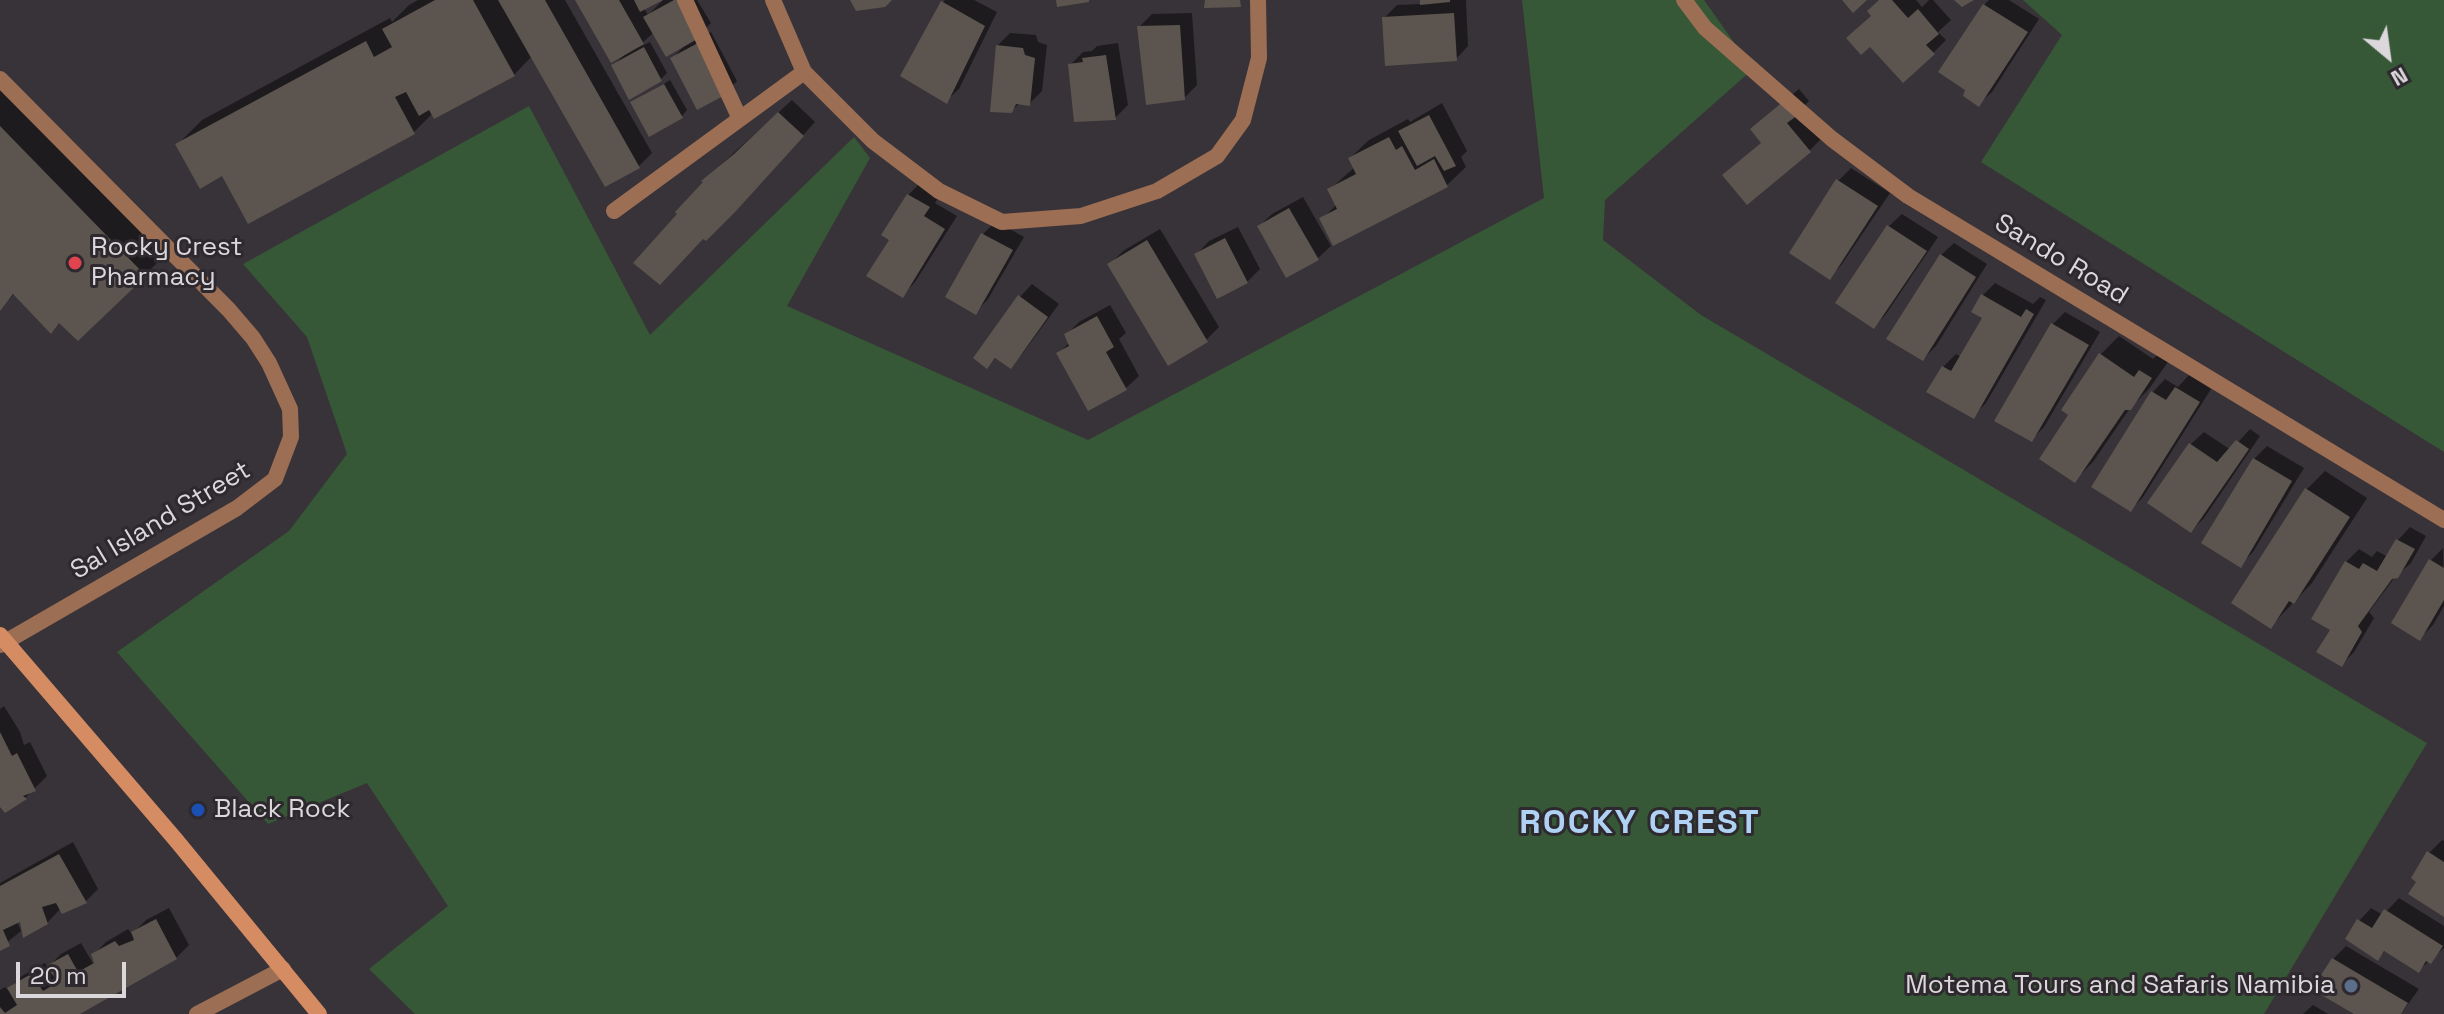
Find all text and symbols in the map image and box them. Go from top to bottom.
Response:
north arrow [2348,16,2428,96]
text: N [2386,61,2413,93]
street label: Sando Road [1989,208,2133,312]
place label: Rocky Crest Pharmacy [91,232,242,294]
marker: Rocky Crest Pharmacy [66,254,84,272]
street label: Sal Island Street [65,455,257,587]
place label: Black Rock [214,794,350,826]
marker: Black Rock [189,801,207,819]
district label: ROCKY CREST [1519,804,1761,844]
scale bar [20,946,130,996]
text: 20 m [30,960,87,991]
place label: Motema Tours and Safaris Namibia [1905,970,2335,1002]
marker: Motema Tours and Safaris Namibia [2342,977,2360,995]

